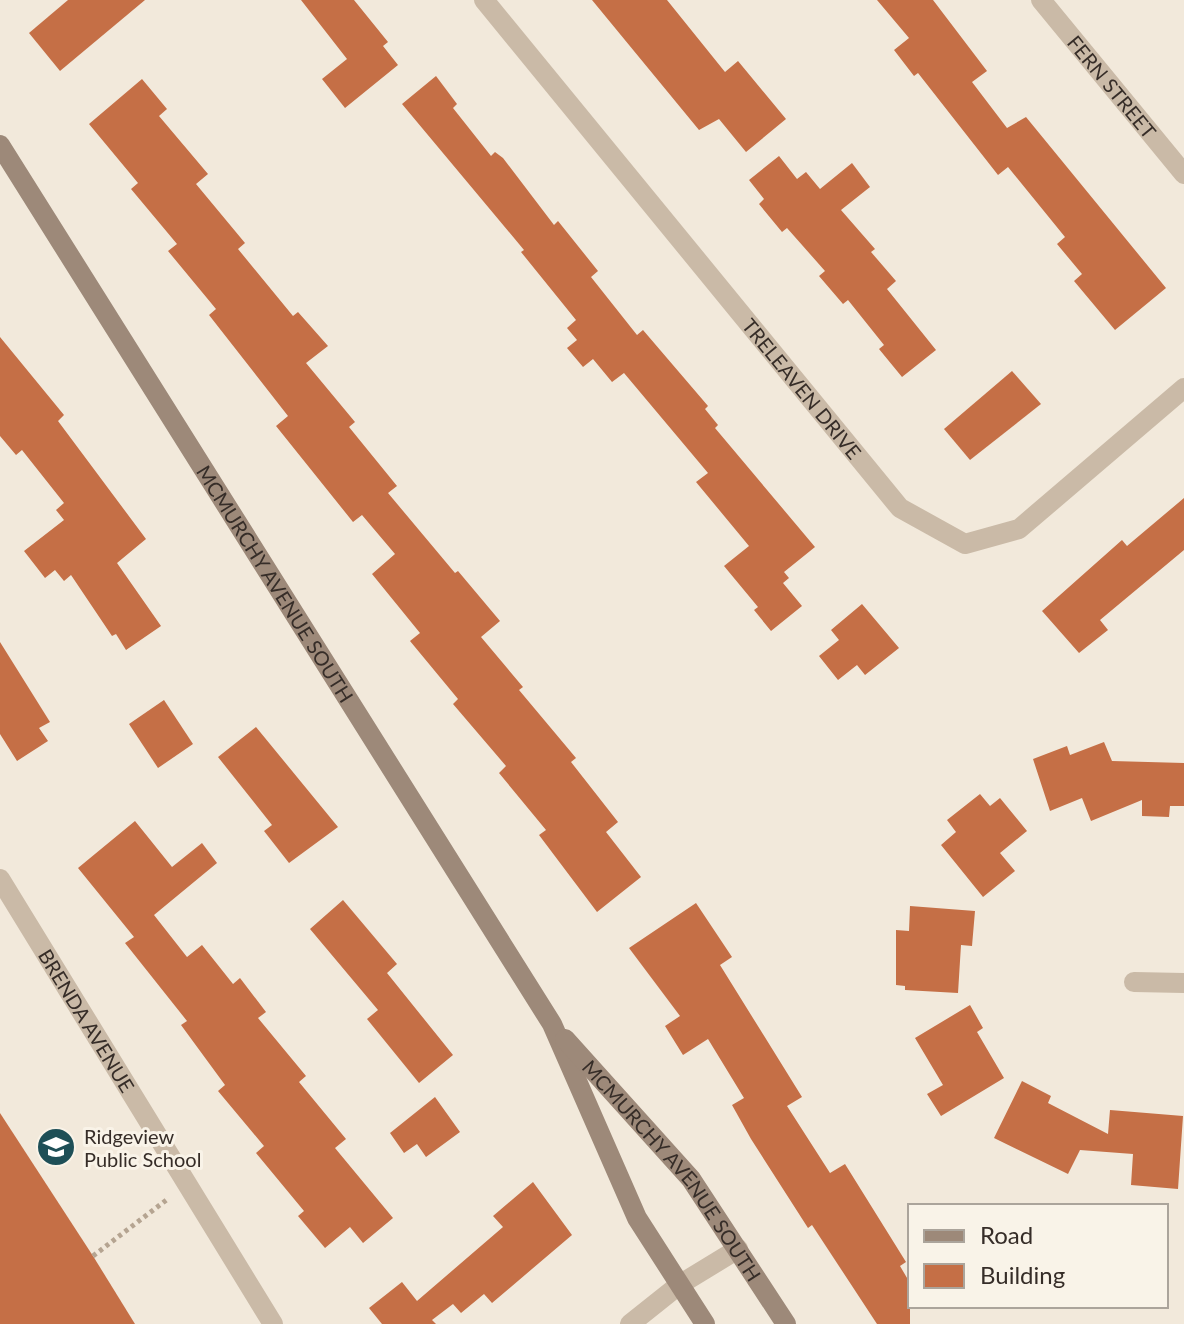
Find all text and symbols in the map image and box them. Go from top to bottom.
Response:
street label: FERN STREET [1063,30,1161,143]
street label: TRELEAVEN DRIVE [738,313,867,463]
street label: MCMURCHY AVENUE SOUTH [192,461,359,707]
street label: BRENDA AVENUE [34,944,140,1096]
street label: MCMURCHY AVENUE SOUTH [578,1055,766,1285]
place label: Ridgeview Public School [84,1124,201,1171]
school or university icon: Ridgeview Public School [35,1126,77,1168]
legend [908,1204,1168,1308]
text: Road [980,1220,1033,1249]
text: Building [980,1260,1065,1289]

